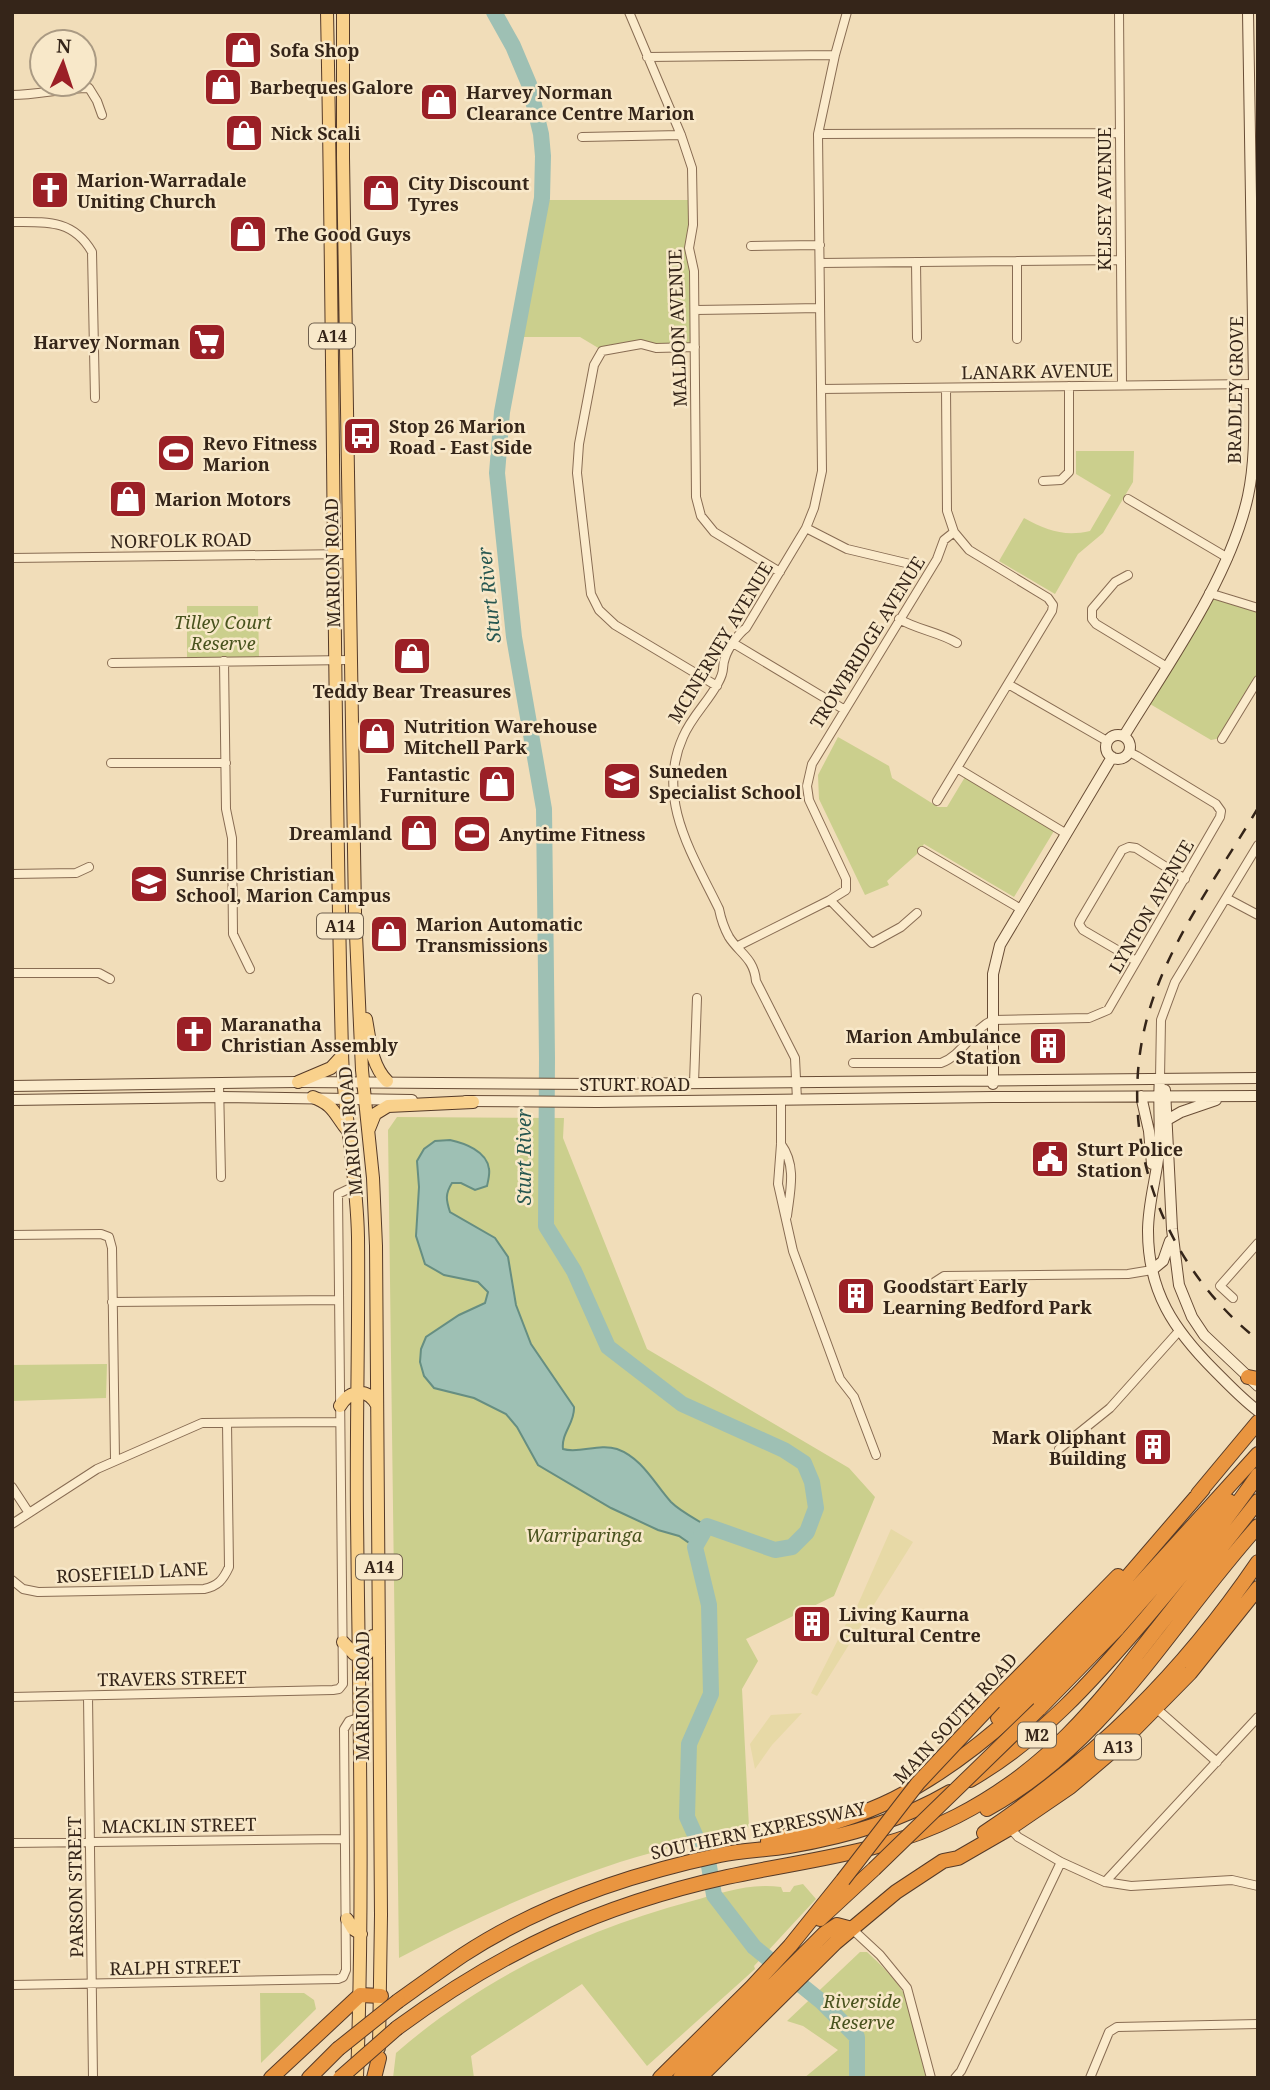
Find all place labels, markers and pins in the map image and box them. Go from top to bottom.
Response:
shop icon: Sofa Shop [222,29,264,71]
place label: Sofa Shop [270,38,359,62]
shop icon: Barbeques Galore [202,66,244,108]
place label: Barbeques Galore [250,75,413,99]
place label: Harvey Norman Clearance Centre Marion [466,80,695,125]
shop icon: Harvey Norman Clearance Centre Marion [418,81,460,123]
shop icon: Nick Scali [223,112,265,154]
place label: Nick Scali [271,121,361,145]
place label: Marion-Warradale Uniting Church [77,168,247,213]
church icon: Marion-Warradale Uniting Church [29,169,71,211]
place label: City Discount Tyres [408,171,529,216]
shop icon: City Discount Tyres [360,172,402,214]
shop icon: The Good Guys [227,213,269,255]
place label: The Good Guys [275,222,411,246]
supermarket icon: Harvey Norman [186,321,228,363]
place label: Harvey Norman [34,330,180,354]
place label: Stop 26 Marion Road - East Side [389,414,532,459]
bus stop icon: Stop 26 Marion Road - East Side [341,415,383,457]
place label: Revo Fitness Marion [203,431,318,476]
sports icon: Revo Fitness Marion [155,432,197,474]
shop icon: Marion Motors [107,478,149,520]
place label: Marion Motors [155,487,291,511]
shop icon: Teddy Bear Treasures [391,635,433,677]
place label: Teddy Bear Treasures [313,679,512,703]
place label: Nutrition Warehouse Mitchell Park [404,714,597,759]
shop icon: Nutrition Warehouse Mitchell Park [356,715,398,757]
place label: Suneden Specialist School [649,759,802,804]
school or university icon: Suneden Specialist School [601,760,643,802]
place label: Fantastic Furniture [380,762,470,807]
shop icon: Fantastic Furniture [476,763,518,805]
shop icon: Dreamland [398,812,440,854]
sports icon: Anytime Fitness [451,813,493,855]
place label: Dreamland [289,821,392,845]
place label: Anytime Fitness [499,822,646,846]
place label: Sunrise Christian School, Marion Campus [176,862,391,907]
school or university icon: Sunrise Christian School, Marion Campus [128,863,170,905]
place label: Marion Automatic Transmissions [416,912,583,957]
shop icon: Marion Automatic Transmissions [368,913,410,955]
place label: Maranatha Christian Assembly [221,1012,398,1057]
church icon: Maranatha Christian Assembly [173,1013,215,1055]
place label: Marion Ambulance Station [846,1024,1021,1069]
building icon: Marion Ambulance Station [1027,1025,1069,1067]
place label: Sturt Police Station [1077,1137,1183,1182]
public building icon: Sturt Police Station [1029,1138,1071,1180]
place label: Goodstart Early Learning Bedford Park [883,1274,1092,1319]
building icon: Goodstart Early Learning Bedford Park [835,1275,877,1317]
place label: Mark Oliphant Building [992,1425,1127,1470]
building icon: Mark Oliphant Building [1132,1426,1174,1468]
place label: Living Kaurna Cultural Centre [839,1602,981,1647]
building icon: Living Kaurna Cultural Centre [791,1603,833,1645]

